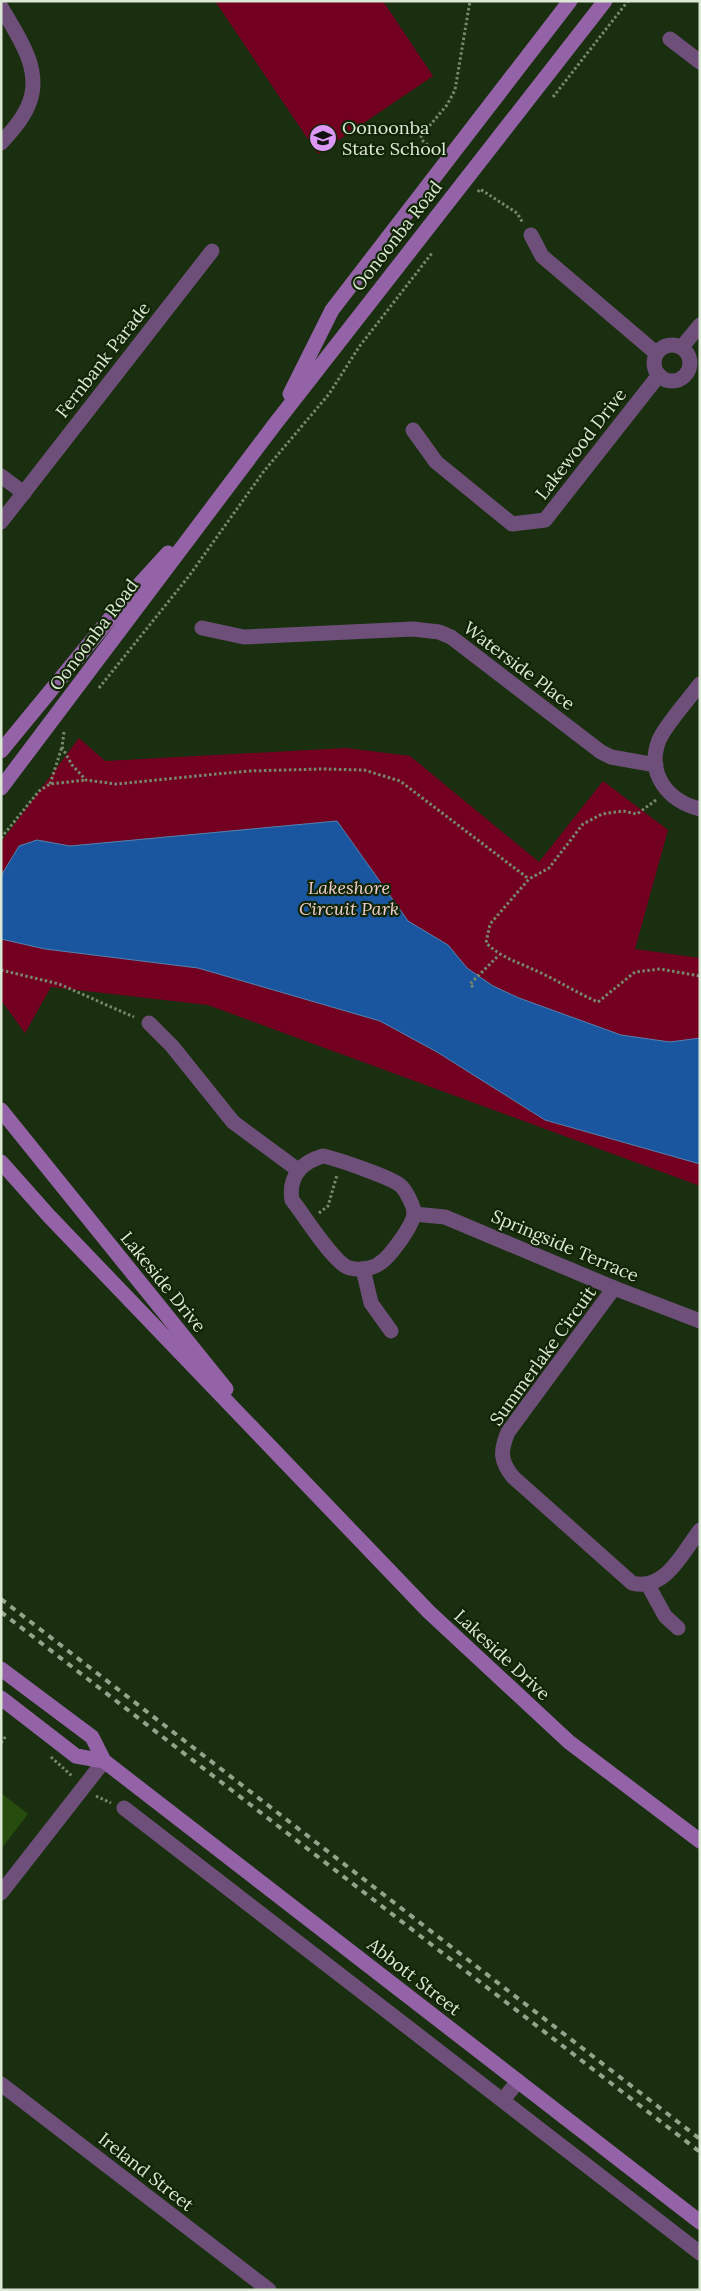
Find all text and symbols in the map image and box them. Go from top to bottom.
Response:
place label: Oonoonba State School [342,116,446,160]
school or university icon: Oonoonba State School [308,123,338,153]
street label: Oonoonba Road [346,176,447,296]
street label: Fernbank Parade [50,297,155,422]
street label: Lakewood Drive [530,383,631,504]
street label: Oonoonba Road [44,574,143,695]
street label: Waterside Place [459,616,580,715]
park label: Lakeshore Circuit Park [299,876,399,920]
street label: Springside Terrace [488,1204,642,1287]
street label: Lakeside Drive [116,1227,211,1337]
street label: Summerlake Circuit [484,1282,601,1430]
street label: Lakeside Drive [449,1604,555,1705]
street label: Abbott Street [362,1932,466,2020]
street label: Ireland Street [94,2127,199,2216]

